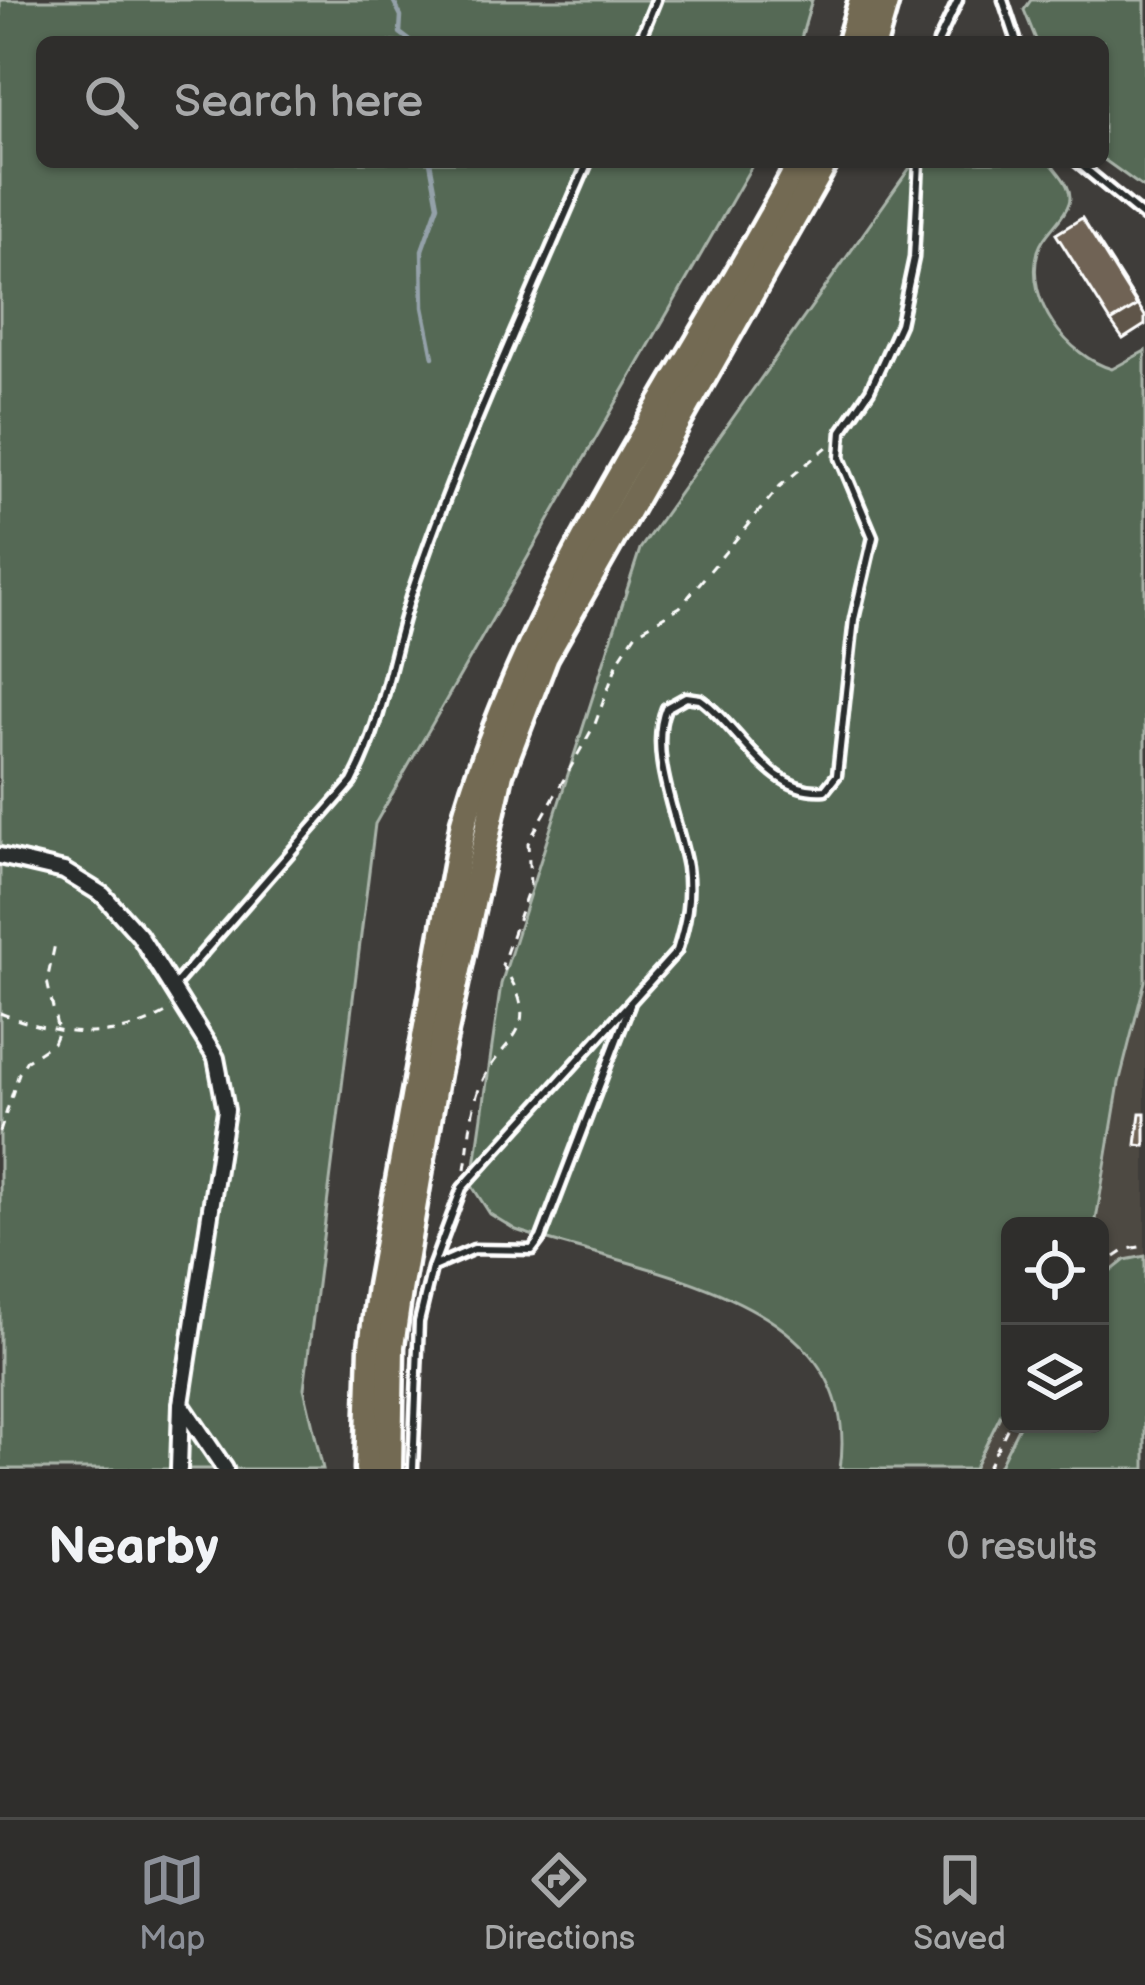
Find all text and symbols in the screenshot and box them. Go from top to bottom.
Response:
search box [36,36,1109,168]
icon: search [78,69,144,135]
text: Search here [174,75,423,130]
map controls [1001,1217,1109,1433]
button: locate [1001,1217,1109,1325]
button: layers [1001,1325,1109,1433]
text: Nearby [48,1517,219,1578]
text: 0 results [946,1524,1097,1571]
tab: Map [139,1847,205,1959]
tab: Directions [484,1847,635,1959]
tab: Saved [913,1847,1006,1959]

